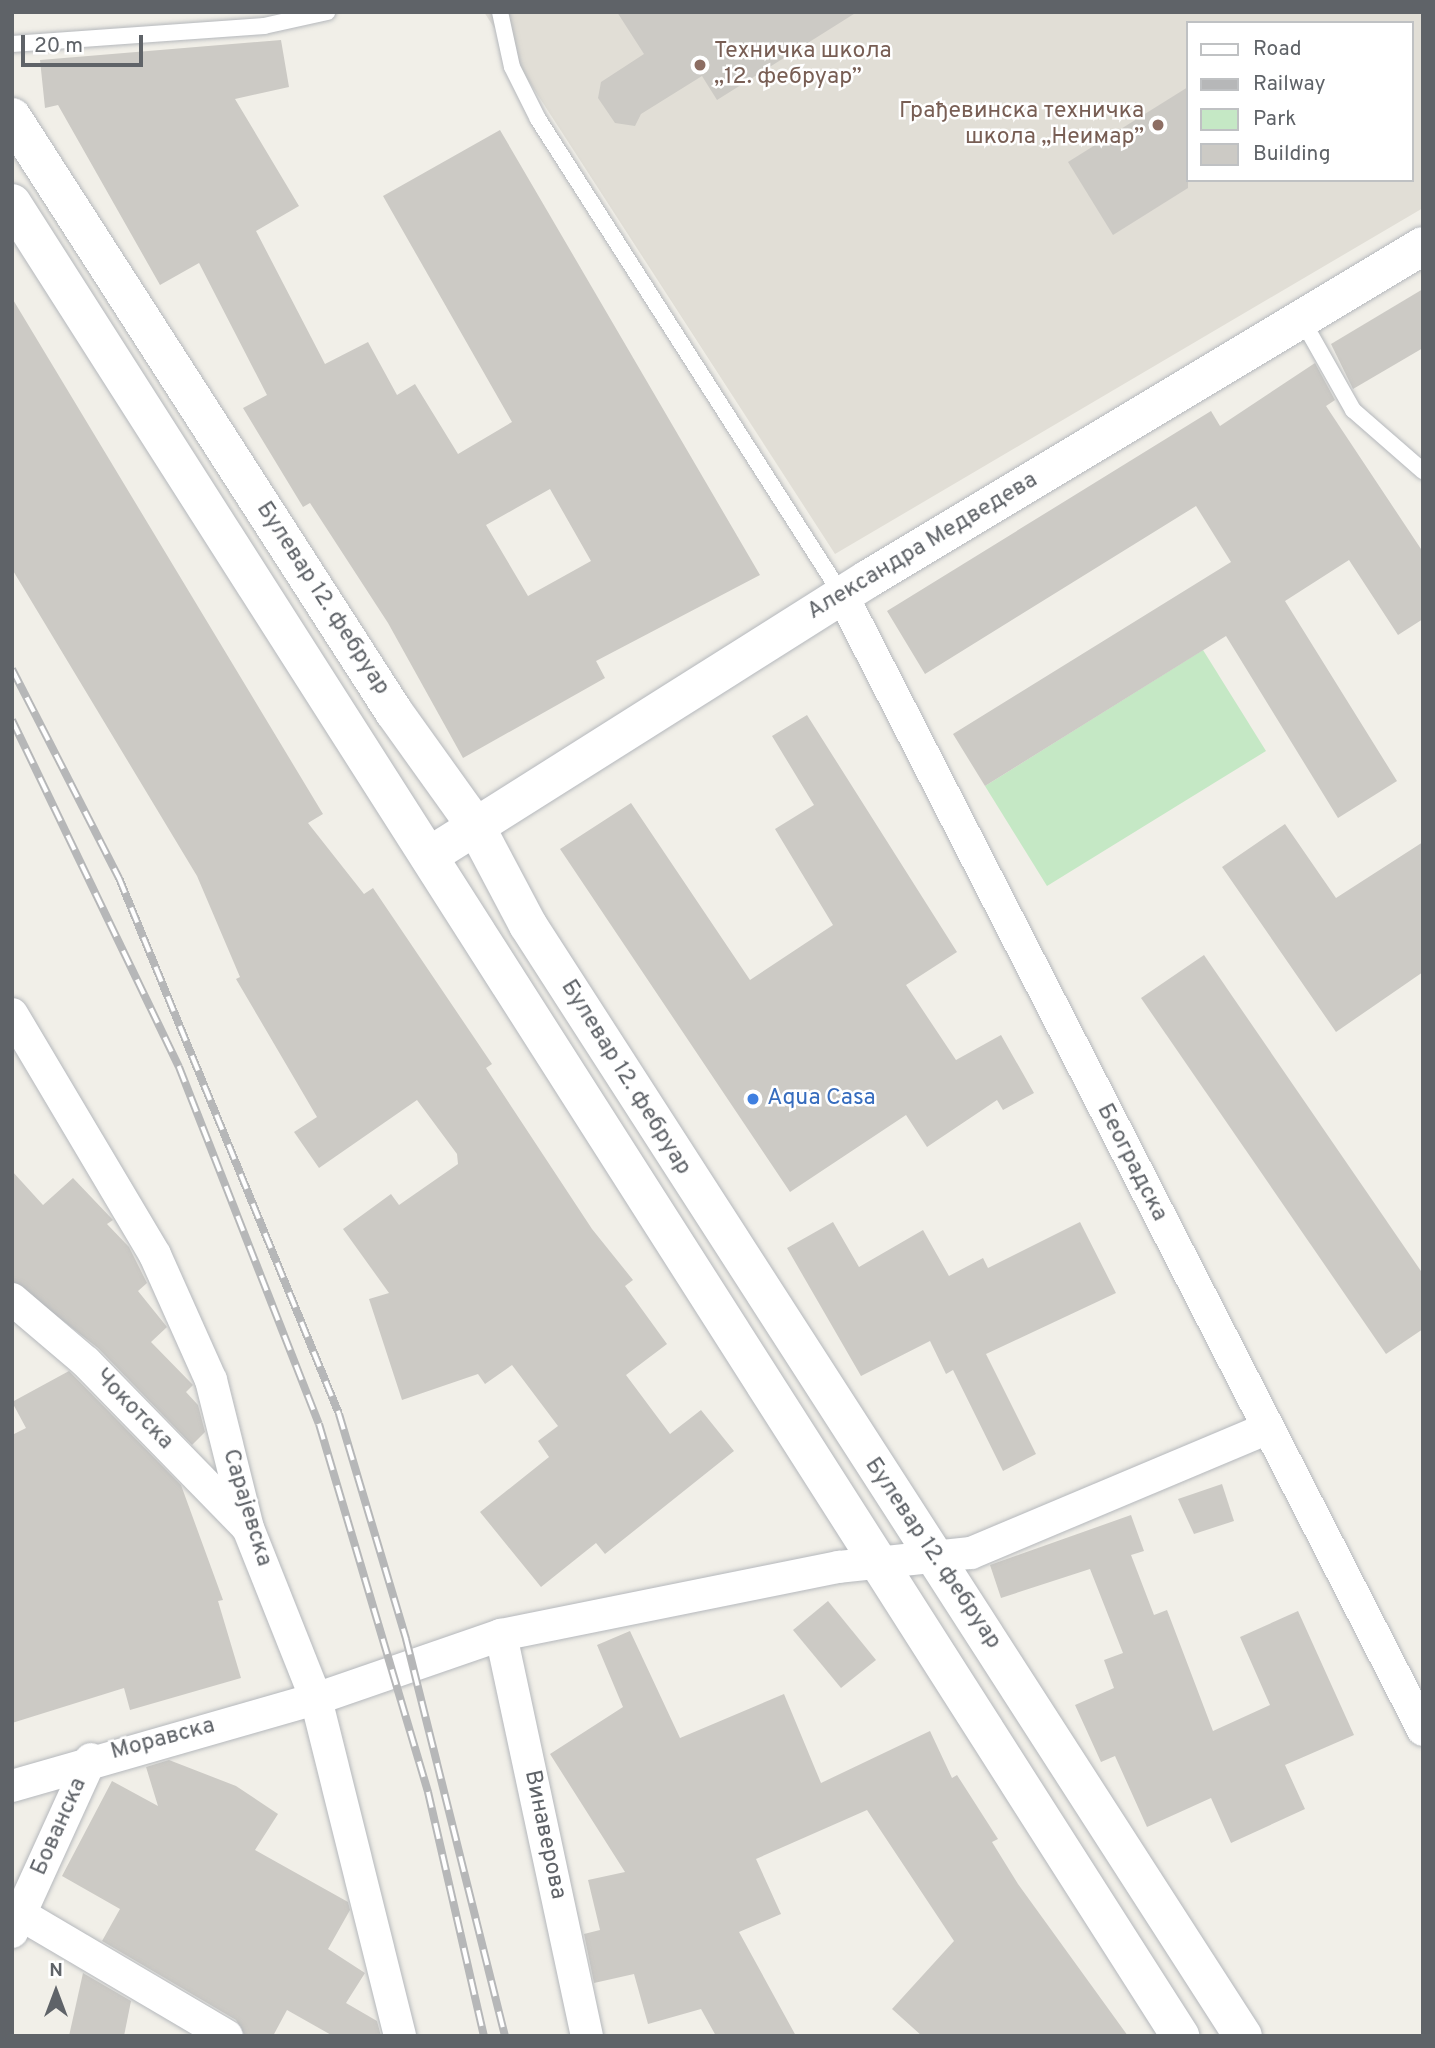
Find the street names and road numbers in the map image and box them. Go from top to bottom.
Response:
street label: Александра Медведева [803,467,1043,627]
street label: Булевар 12. фебруар [249,497,395,701]
street label: Булевар 12. фебруар [554,975,696,1181]
street label: Београдска [1090,1100,1172,1226]
street label: Чокотска [88,1364,178,1456]
street label: Сарајевска [215,1446,277,1570]
street label: Булевар 12. фебруар [858,1453,1006,1655]
street label: Моравска [108,1713,218,1767]
street label: Винаверова [517,1768,571,1902]
street label: Бованска [26,1774,94,1880]

